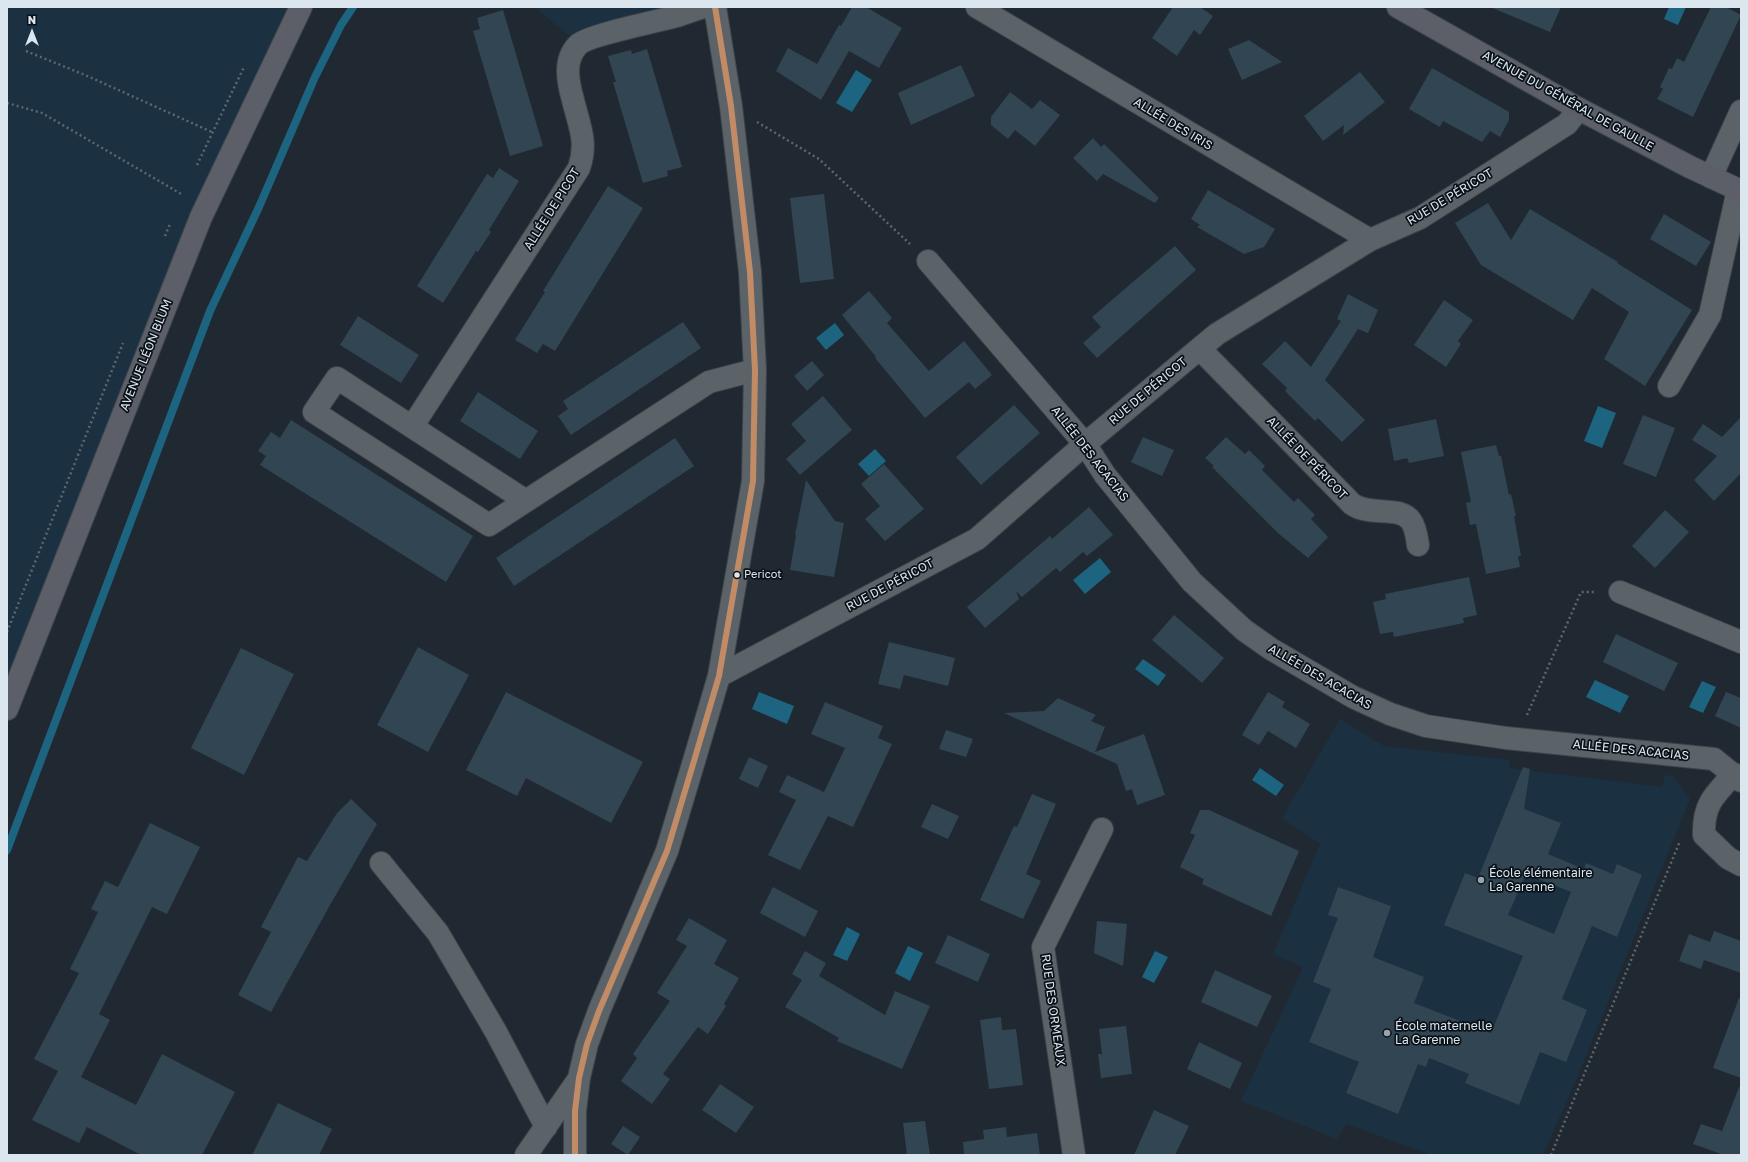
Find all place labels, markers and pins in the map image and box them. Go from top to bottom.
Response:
place label: Pericot [744,568,782,582]
marker: Pericot [732,570,742,580]
place label: École élémentaire La Garenne [1489,866,1592,894]
marker: École élémentaire La Garenne [1476,875,1486,885]
place label: École maternelle La Garenne [1395,1019,1492,1047]
marker: École maternelle La Garenne [1382,1028,1392,1038]

